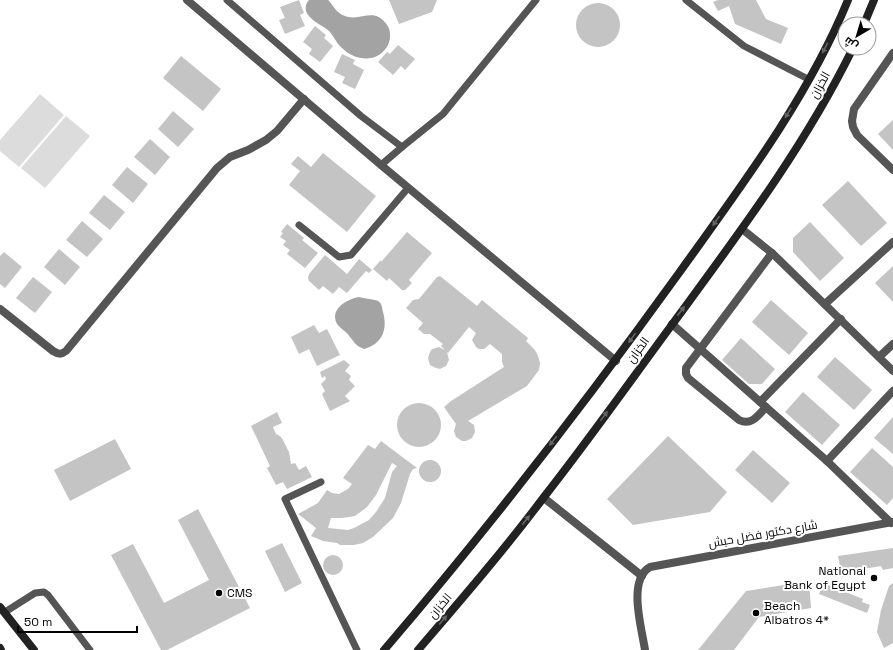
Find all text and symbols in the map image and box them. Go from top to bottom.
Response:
north arrow [837,16,877,56]
text: ش [841,34,861,54]
one-way arrow [822,42,828,54]
street label: الخزان [806,69,834,101]
one-way arrow [784,108,792,118]
one-way arrow [712,216,720,226]
one-way arrow [677,306,686,317]
one-way arrow [628,333,636,343]
street label: الخزان [623,334,653,366]
one-way arrow [600,411,608,421]
one-way arrow [548,436,557,447]
one-way arrow [522,514,530,525]
street label: شارع دكتور فضل حبش [707,517,819,551]
place label: National Bank of Egypt [784,563,866,593]
marker: National Bank of Egypt [869,573,879,583]
place label: CMS [227,585,252,601]
marker: CMS [214,588,224,598]
street label: الخزان [425,590,455,622]
place label: Beach Albatros 4* [764,598,829,628]
scale bar [18,608,137,634]
marker: Beach Albatros 4* [751,608,761,618]
text: 50 m [24,614,52,630]
one-way arrow [439,615,448,626]

